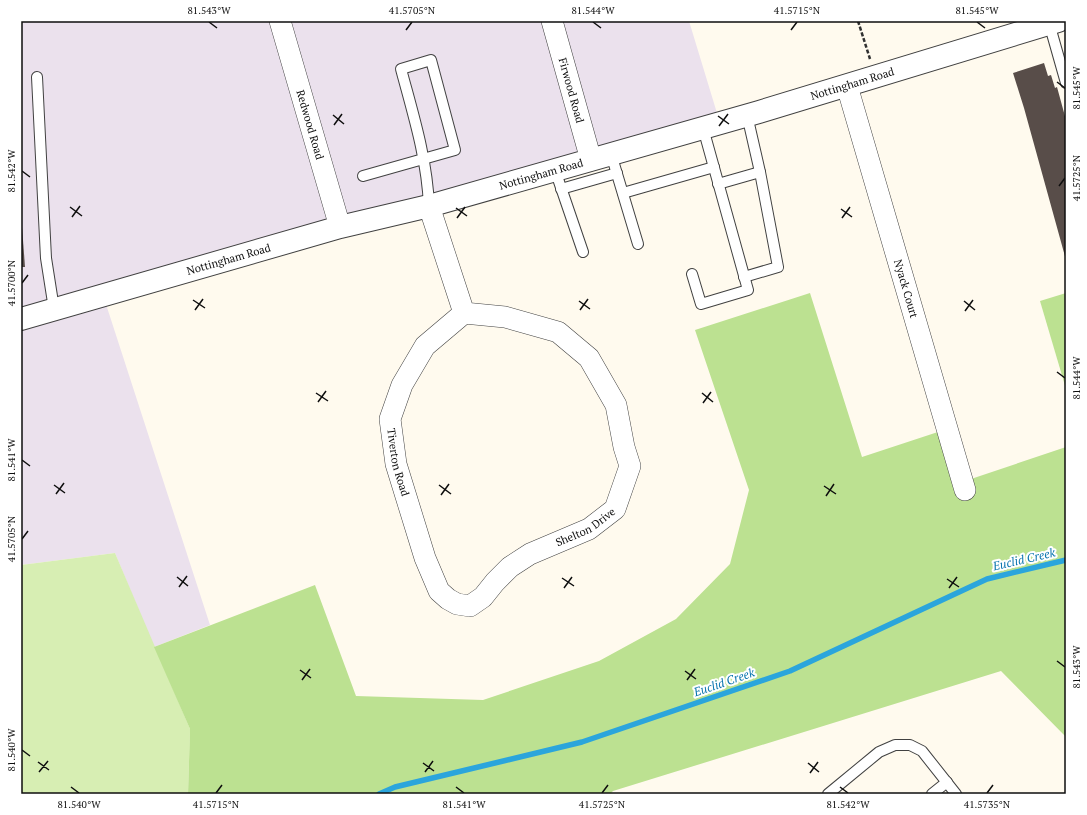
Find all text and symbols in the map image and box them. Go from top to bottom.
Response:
text: 81.543°W [187,4,231,17]
text: 41.5705°N [389,4,436,17]
text: 81.544°W [571,4,615,17]
text: 41.5715°N [774,4,821,17]
text: 81.545°W [955,4,999,17]
street label: Firwood Road [556,56,587,125]
street label: Nottingham Road [809,64,896,103]
text: 81.545°W [1070,66,1083,110]
street label: Redwood Road [293,88,327,161]
text: 81.542°W [5,149,18,193]
text: 41.5725°N [1070,154,1083,201]
street label: Nottingham Road [498,155,585,193]
street label: Nottingham Road [185,240,272,278]
street label: Nyack Court [891,258,921,319]
text: 41.5700°N [5,259,18,306]
text: 81.544°W [1070,356,1083,400]
street label: Tiverton Road [384,427,412,498]
text: 81.541°W [5,438,18,482]
street label: Shelton Drive [553,504,618,549]
text: 41.5705°N [5,515,18,562]
water label: Euclid Creek [990,545,1057,574]
text: 81.543°W [1070,645,1083,689]
water label: Euclid Creek [691,665,757,700]
text: 81.540°W [5,728,18,772]
text: 81.540°W [57,798,101,811]
text: 41.5715°N [193,798,240,811]
text: 81.541°W [442,798,486,811]
text: 41.5725°N [579,798,626,811]
text: 81.542°W [826,798,870,811]
text: 41.5735°N [964,798,1011,811]

